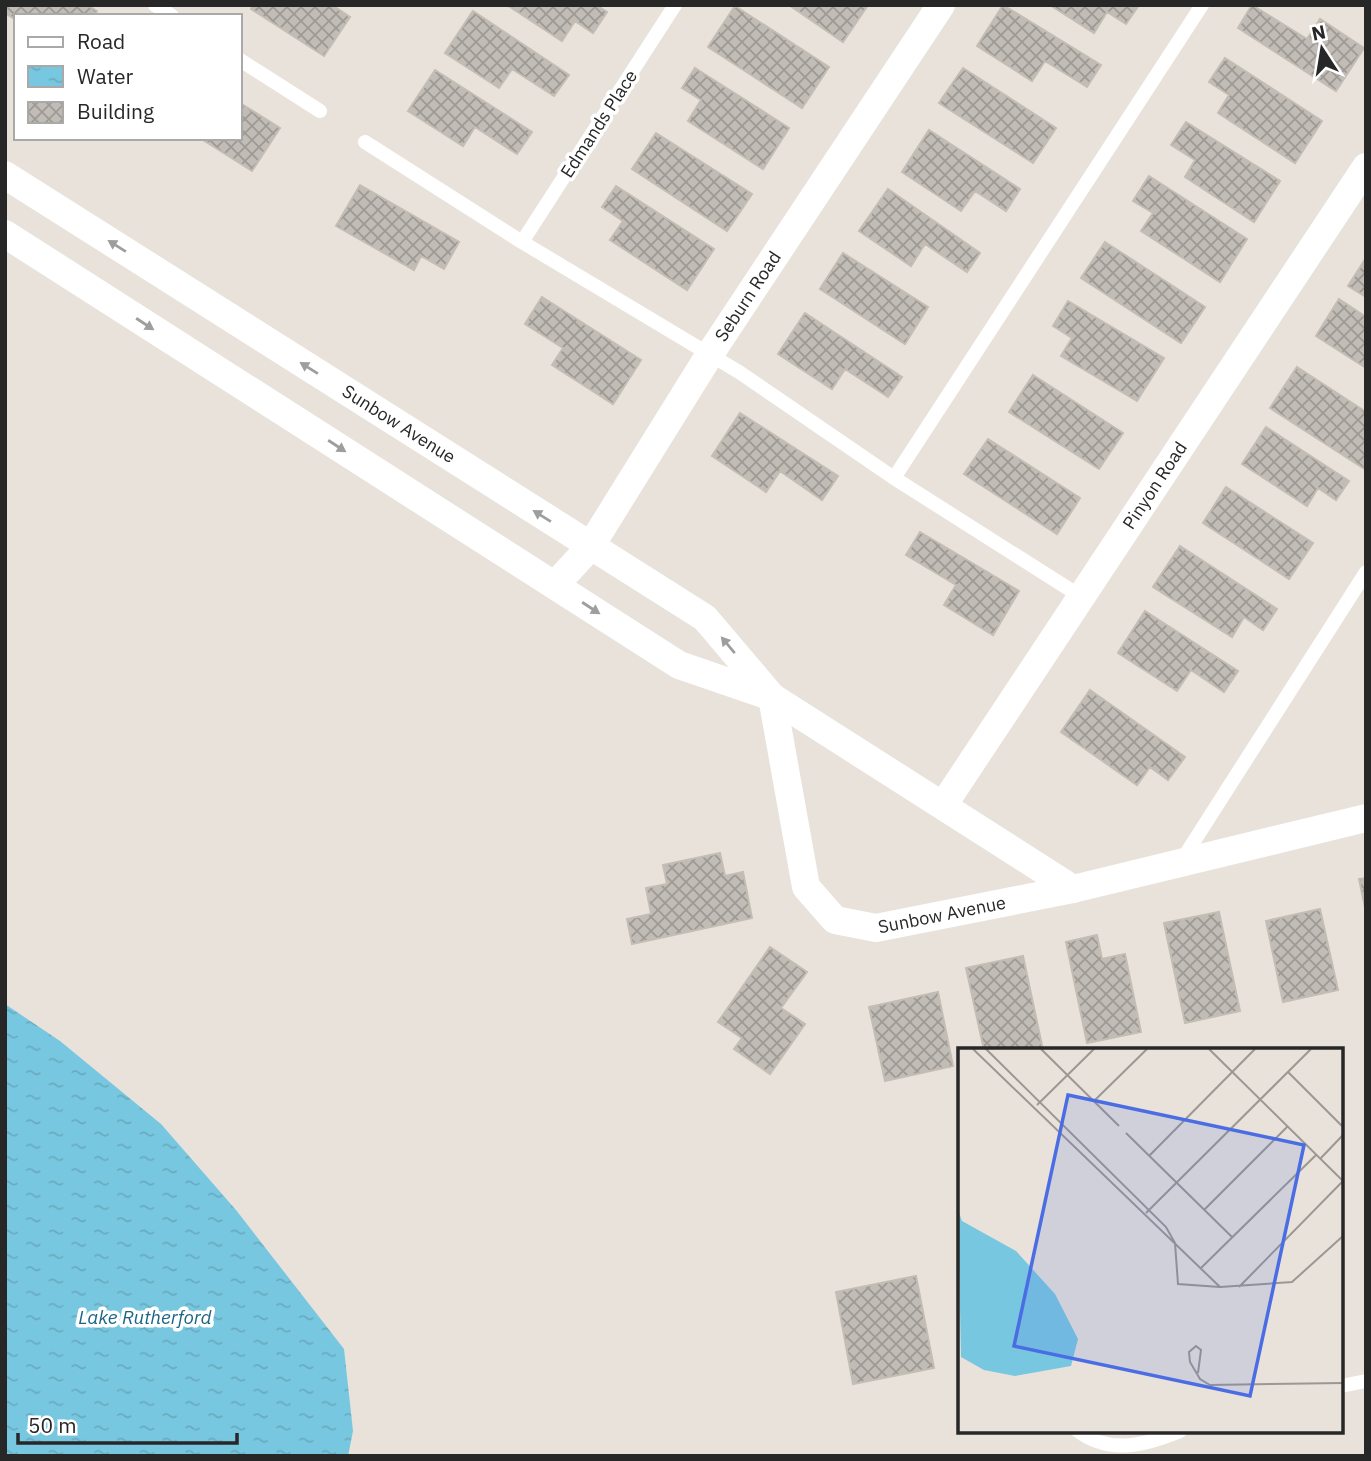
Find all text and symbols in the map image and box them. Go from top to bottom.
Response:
legend [14,14,242,140]
north arrow [1287,14,1357,84]
text: N [1309,19,1328,46]
text: Road [77,27,125,55]
text: Water [77,62,134,90]
street label: Edmands Place [555,65,642,182]
text: Building [77,97,154,125]
one-way arrow [107,239,127,252]
street label: Seburn Road [710,247,786,346]
one-way arrow [136,317,155,330]
one-way arrow [300,361,318,375]
street label: Sunbow Avenue [338,379,460,468]
street label: Pinyon Road [1117,437,1192,533]
one-way arrow [328,439,347,452]
one-way arrow [533,510,552,523]
one-way arrow [582,601,600,615]
one-way arrow [721,637,736,654]
street label: Sunbow Avenue [876,891,1008,938]
inset map [958,1048,1343,1433]
water label: Lake Rutherford [78,1305,213,1329]
scale bar [18,1402,236,1446]
text: 50 m [28,1411,77,1439]

